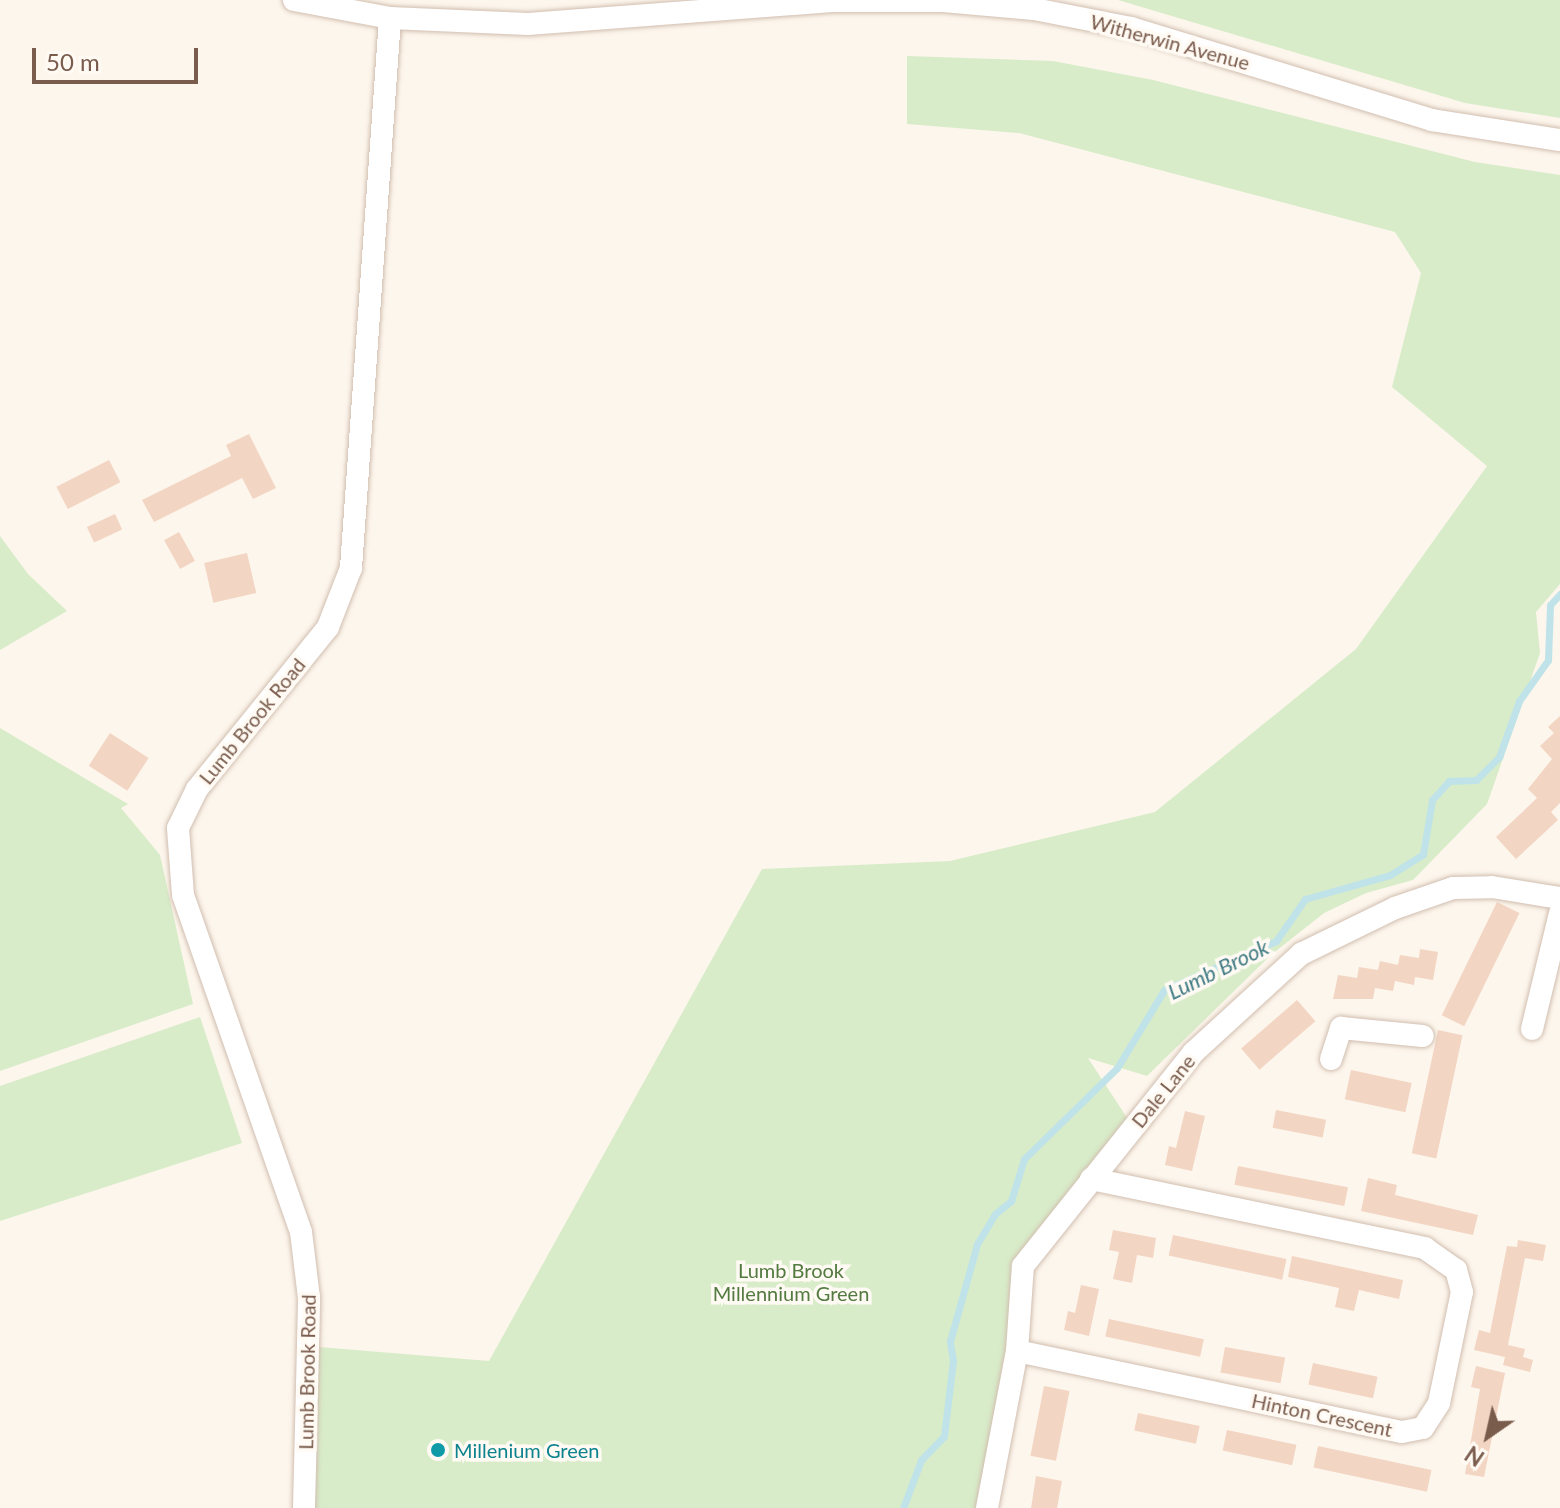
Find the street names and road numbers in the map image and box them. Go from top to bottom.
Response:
street label: Witherwin Avenue [1087,9,1253,75]
street label: Lumb Brook Road [194,653,310,789]
street label: Dale Lane [1126,1050,1200,1132]
street label: Lumb Brook Road [294,1294,320,1450]
street label: Hinton Crescent [1249,1388,1395,1442]

